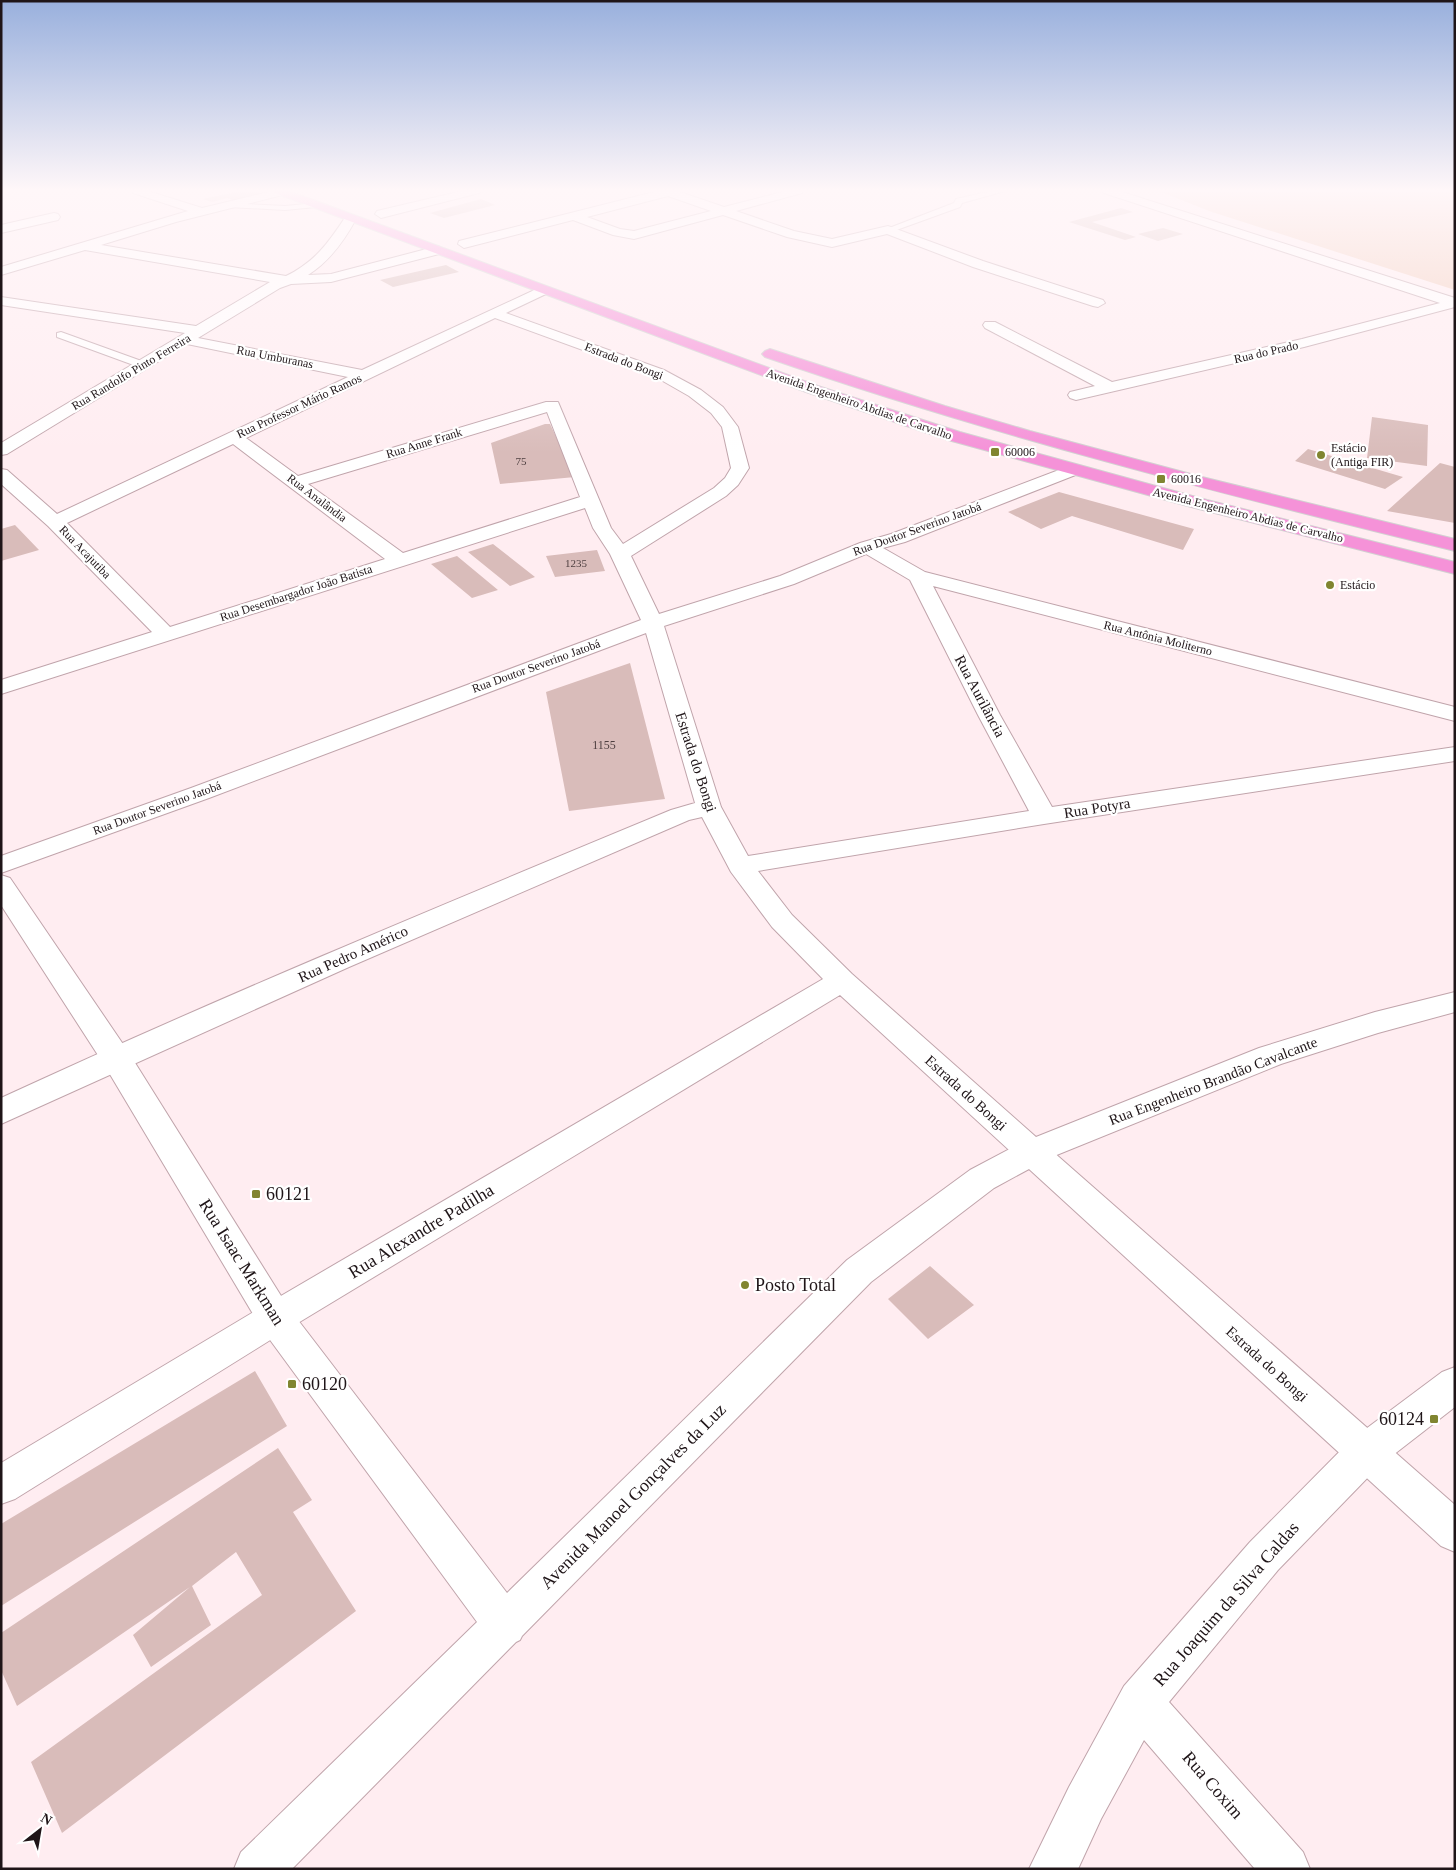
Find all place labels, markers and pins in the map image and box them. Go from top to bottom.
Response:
place label: Estácio (Antiga FIR) [1331,441,1393,469]
place label: 60006 [1005,445,1035,459]
marker: 60006 [989,446,1001,458]
marker: Estácio (Antiga FIR) [1315,449,1327,461]
place label: 60016 [1171,472,1201,486]
marker: 60016 [1155,473,1167,485]
place label: Estácio [1340,578,1375,592]
marker: Estácio [1324,579,1336,591]
place label: 60121 [266,1184,311,1204]
marker: 60121 [250,1188,262,1200]
place label: Posto Total [755,1275,836,1295]
marker: Posto Total [739,1279,751,1291]
place label: 60120 [302,1374,347,1394]
marker: 60120 [286,1378,298,1390]
place label: 60124 [1379,1409,1424,1429]
marker: 60124 [1428,1413,1440,1425]

